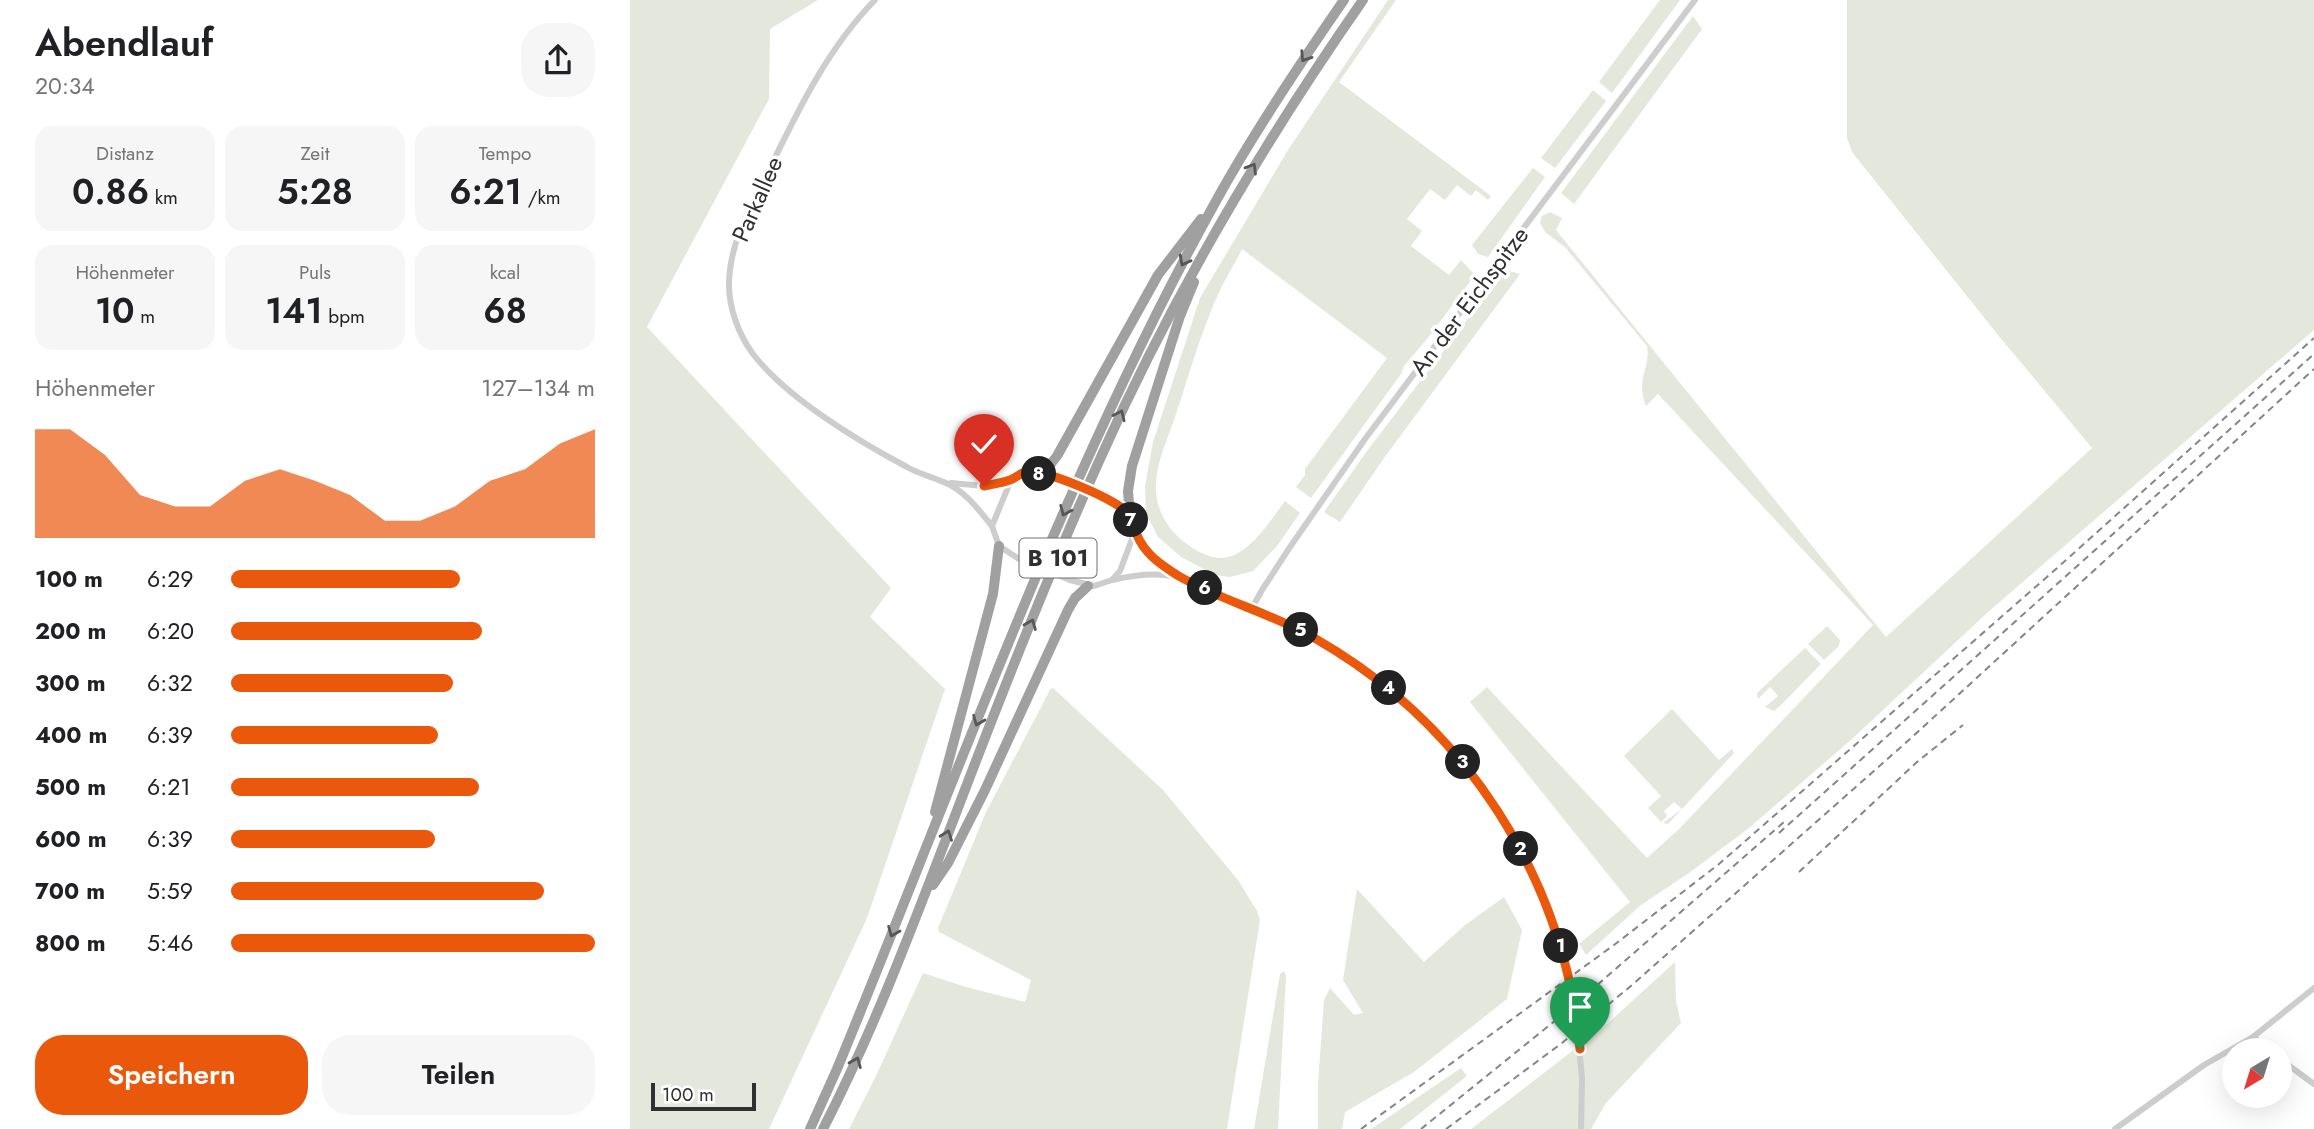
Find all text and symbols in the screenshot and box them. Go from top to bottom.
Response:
text: Abendlauf [35,15,213,70]
button: share [521,23,595,97]
one-way arrow [1301,49,1314,62]
text: 20:34 [35,69,95,103]
text: Distanz [96,140,154,167]
text: Zeit [300,140,330,167]
text: Tempo [479,140,531,167]
street label: Parkallee [723,151,791,247]
one-way arrow [1244,163,1257,176]
text: 0.86 [72,167,149,217]
text: 5:28 [277,167,353,217]
text: 6:21 [449,167,522,217]
text: km [149,184,178,211]
text: /km [522,184,561,211]
street label: An der Eichspitze [1401,219,1537,383]
one-way arrow [1179,254,1192,267]
text: Höhenmeter [75,259,175,286]
text: Puls [299,259,331,286]
text: kcal [490,259,520,286]
text: 10 [95,286,135,336]
text: 141 [265,286,323,336]
text: 68 [483,286,527,336]
text: m [135,303,155,330]
text: bpm [323,303,365,330]
text: Höhenmeter [35,371,155,405]
text: 127–134 m [481,371,595,405]
one-way arrow [1112,410,1126,422]
pin [954,414,1014,486]
icon: check [965,425,1003,463]
pin: 8 [1022,456,1056,491]
text: 8 [1033,460,1044,487]
pin: 7 [1114,503,1148,538]
one-way arrow [1059,504,1073,516]
text: 7 [1125,506,1136,533]
road number: B 101 [1020,538,1096,578]
text: 100 m [35,562,103,596]
text: 6:29 [147,562,193,596]
pin: 6 [1188,570,1222,606]
text: 6 [1198,574,1211,601]
pin: 5 [1284,612,1318,648]
text: 200 m [35,614,106,648]
text: 6:20 [147,614,194,648]
text: 5 [1294,616,1307,643]
one-way arrow [1023,619,1037,631]
text: 300 m [35,666,106,700]
text: 6:32 [147,666,193,700]
pin: 4 [1372,670,1406,706]
text: 4 [1382,674,1395,701]
one-way arrow [972,714,986,726]
text: 400 m [35,718,107,752]
text: 6:39 [147,718,193,752]
pin: 3 [1446,744,1480,780]
text: 3 [1457,748,1468,775]
text: 500 m [35,770,106,804]
text: 6:21 [147,770,191,804]
text: 600 m [35,822,107,856]
text: 6:39 [147,822,193,856]
one-way arrow [939,830,953,842]
pin: 2 [1504,832,1538,866]
text: 2 [1514,835,1527,862]
text: 700 m [35,874,105,908]
text: 5:59 [147,874,193,908]
text: 800 m [35,926,106,960]
text: 5:46 [147,926,194,960]
one-way arrow [888,926,902,938]
pin: 1 [1544,928,1578,964]
text: 1 [1556,932,1565,959]
pin [1550,977,1610,1049]
icon: arrive [1561,988,1599,1026]
button: Speichern [35,1035,308,1115]
button: Teilen [322,1035,595,1115]
north arrow [2222,1038,2292,1108]
map controls [2222,1038,2292,1108]
one-way arrow [848,1057,862,1069]
scale bar [651,1080,756,1112]
text: 100 m [662,1081,714,1108]

